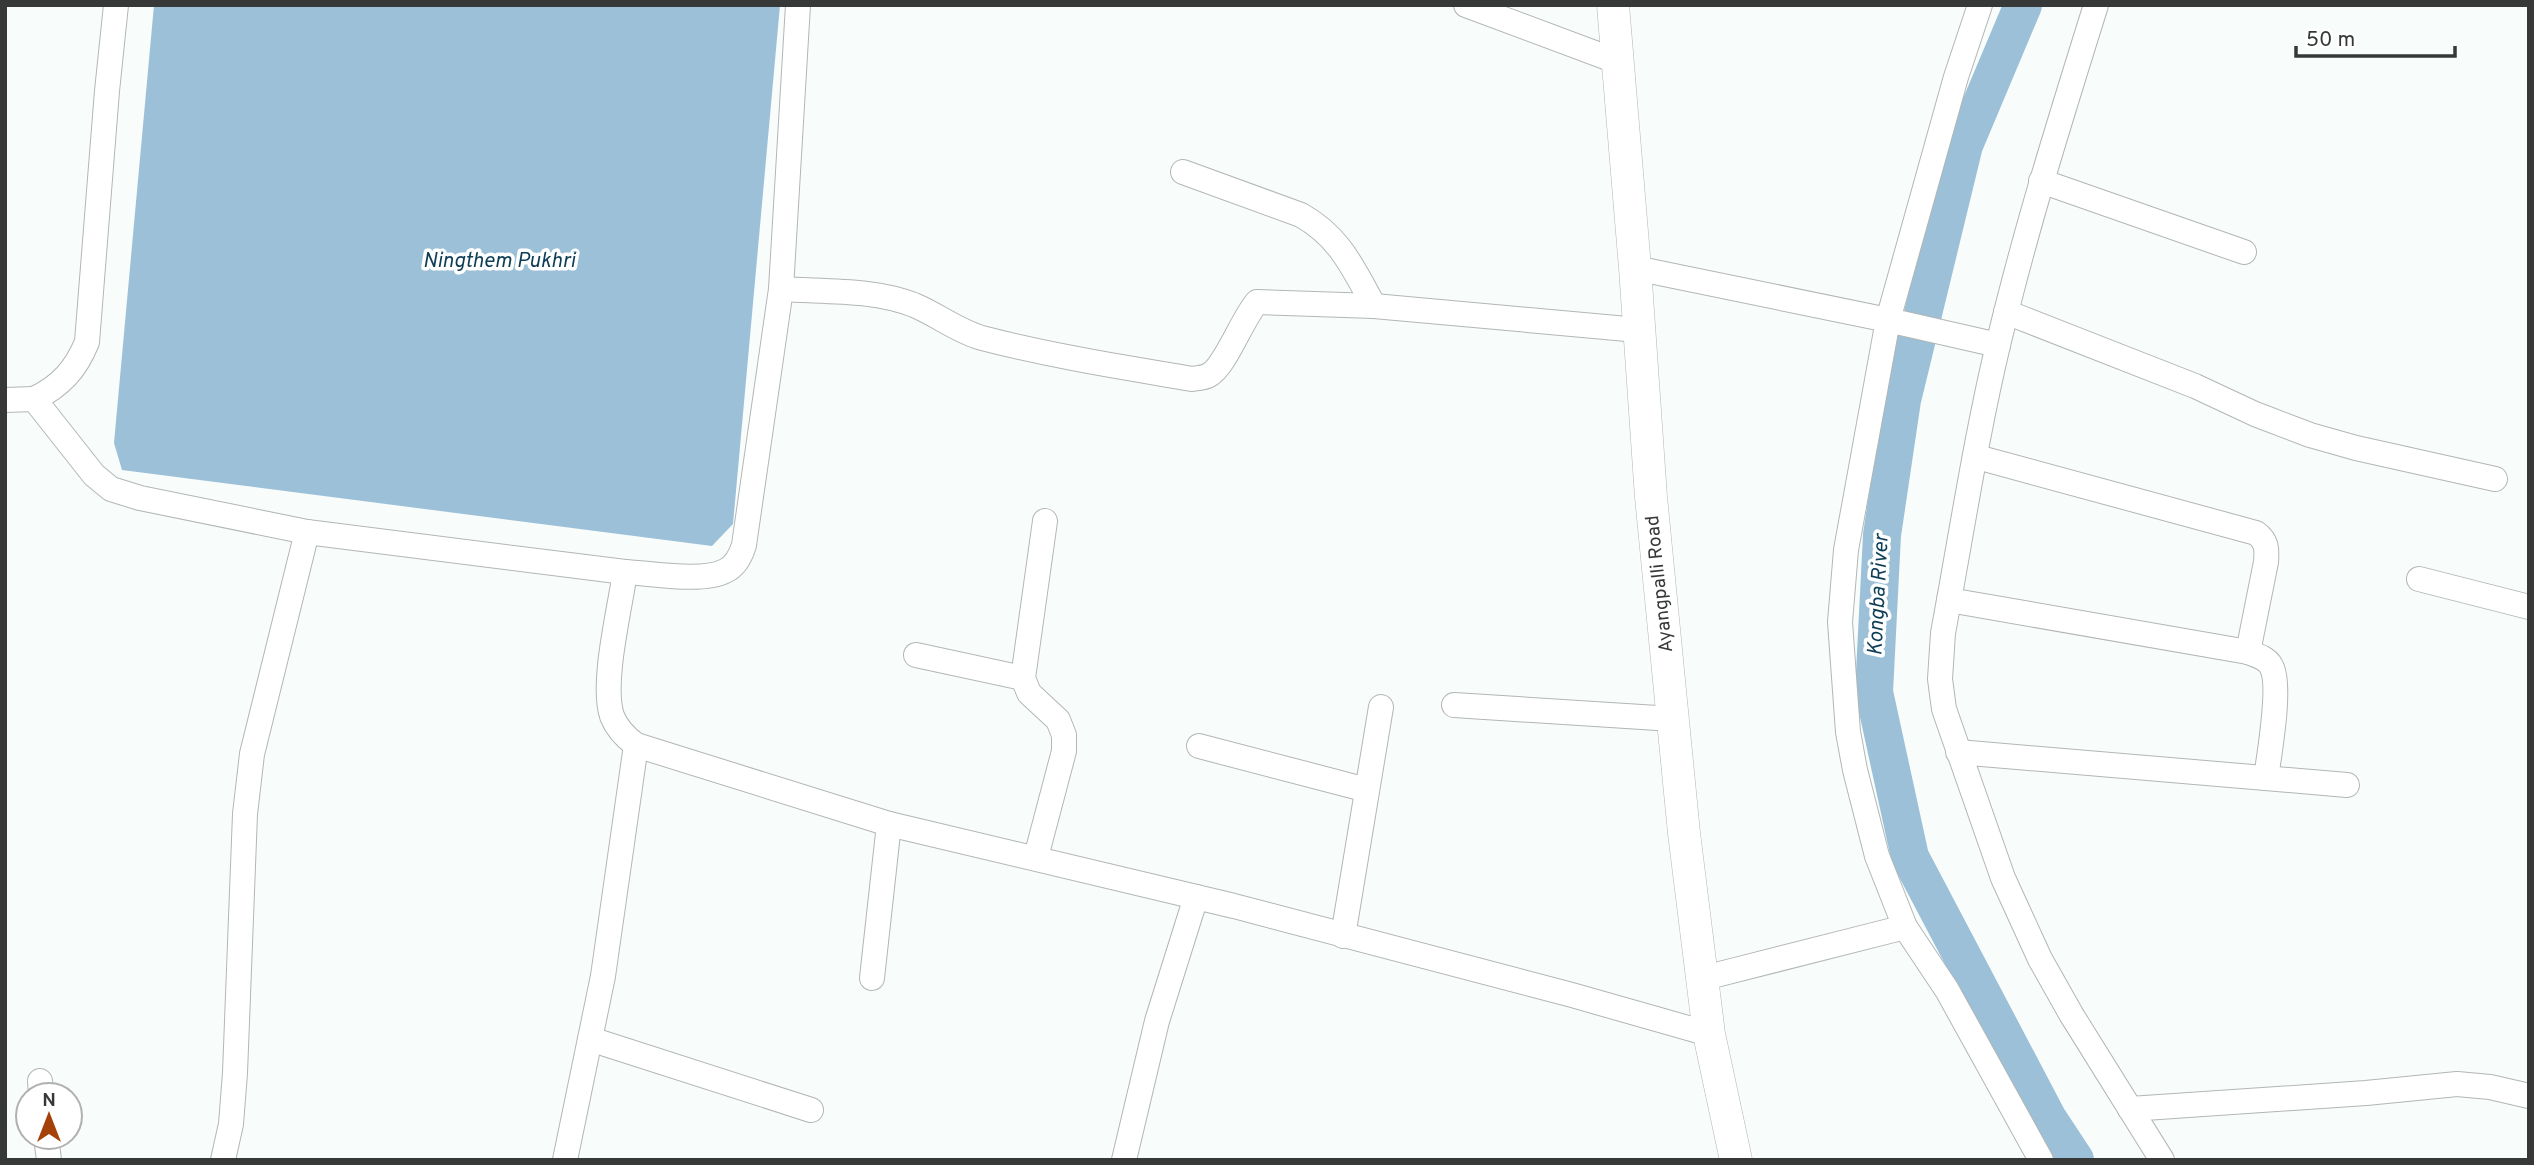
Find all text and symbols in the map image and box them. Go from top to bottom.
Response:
scale bar [2296,14,2455,58]
text: 50 m [2306,27,2355,54]
water label: Ningthem Pukhri [423,248,577,275]
street label: Ayangpalli Road [1641,514,1679,654]
water label: Kongba River [1862,532,1896,656]
north arrow [14,1081,84,1151]
text: N [42,1089,56,1113]

